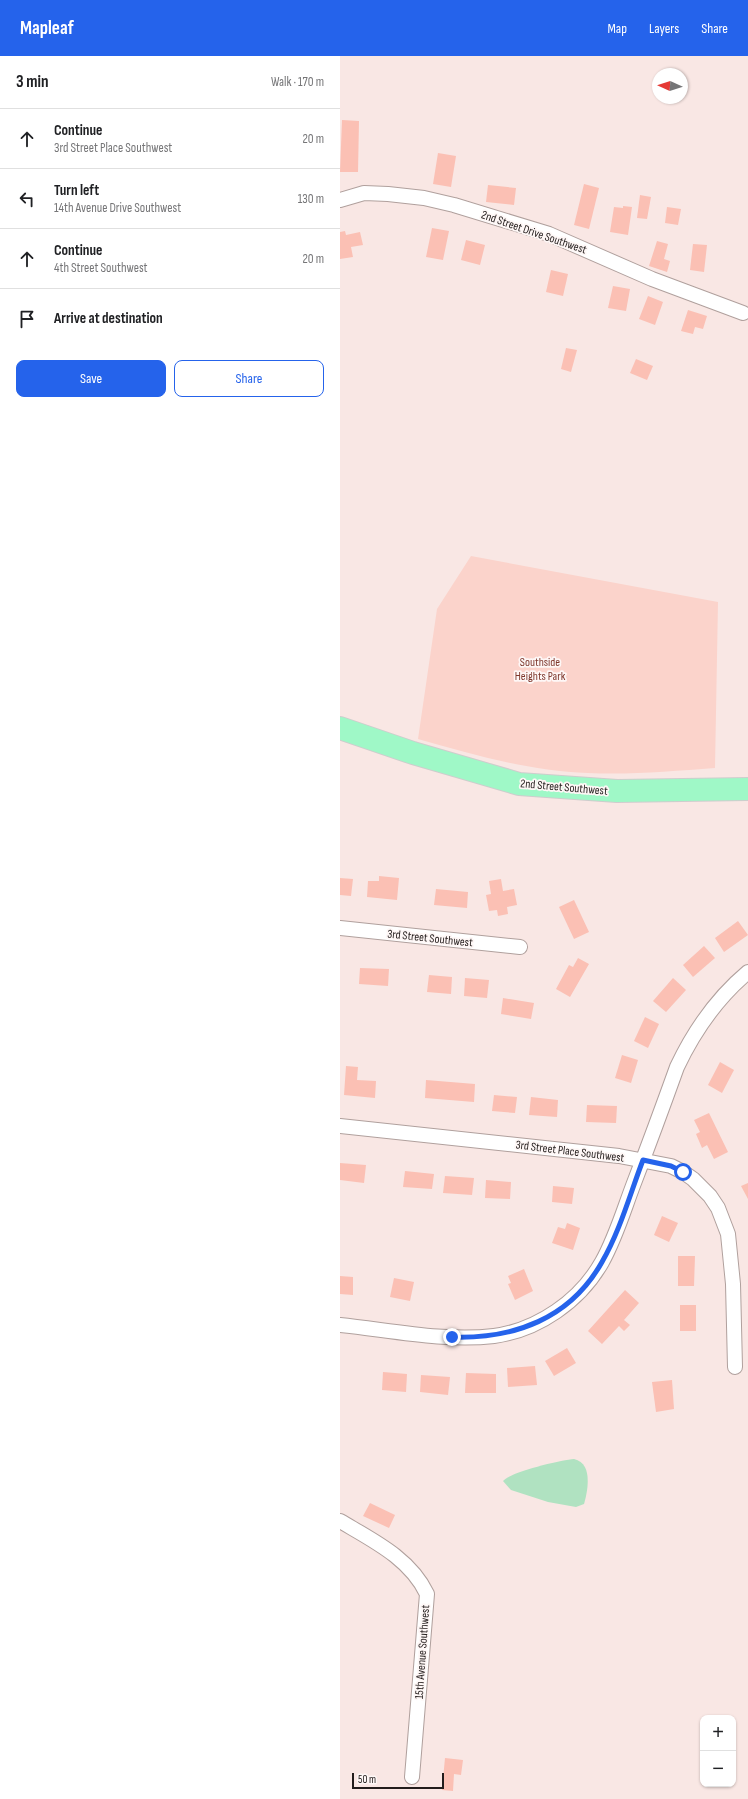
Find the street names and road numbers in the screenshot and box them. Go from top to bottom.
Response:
street label: 2nd Street Drive Southwest [479,207,589,258]
street label: 2nd Street Southwest [520,776,609,799]
street label: 3rd Street Southwest [386,927,474,950]
street label: 3rd Street Place Southwest [515,1137,625,1166]
street label: 15th Avenue Southwest [412,1604,433,1700]

